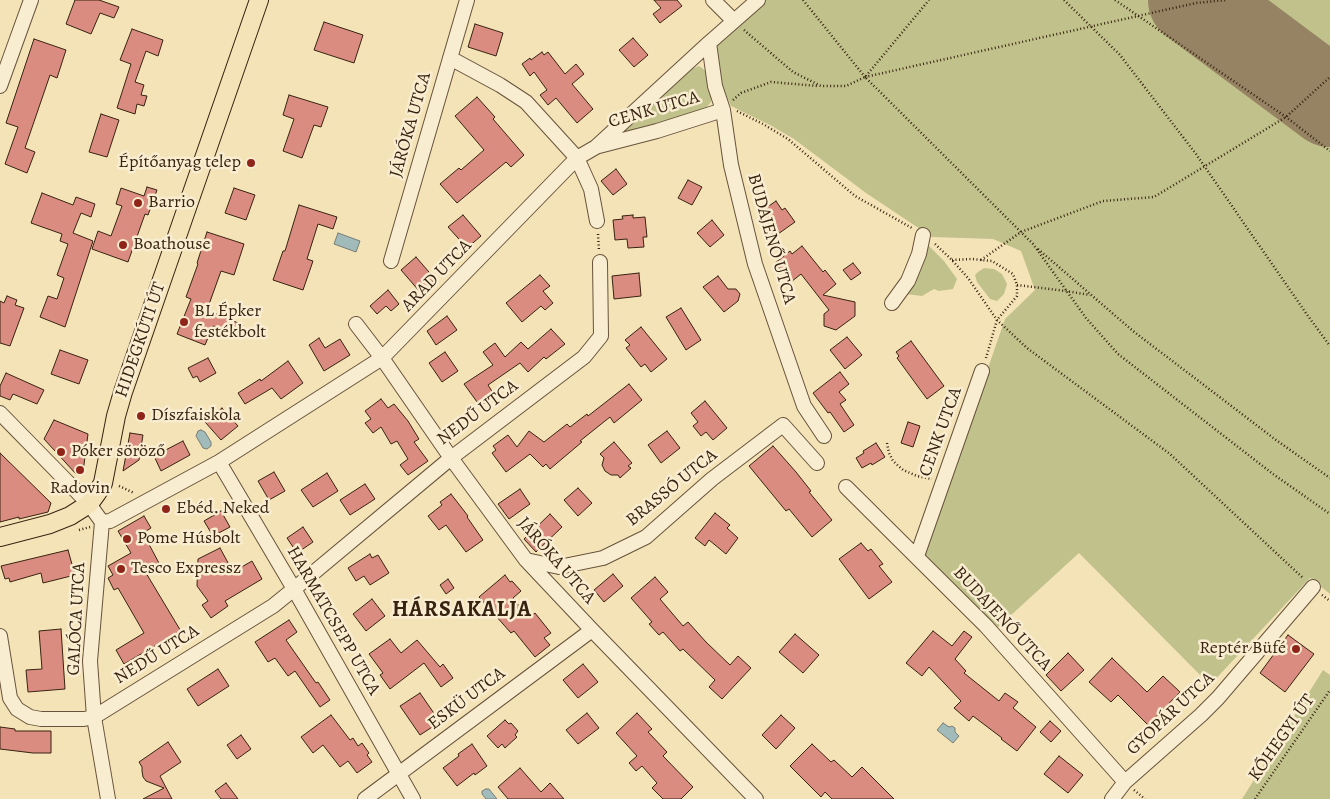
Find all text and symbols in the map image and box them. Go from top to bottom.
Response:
street label: JÁRÓKA UTCA [386,70,436,180]
street label: CENK UTCA [606,87,702,133]
place label: Építőanyag telep [118,152,241,174]
marker: Építőanyag telep [245,157,257,169]
street label: BUDAJENŐ UTCA [742,171,800,307]
place label: Barrio [148,192,195,214]
marker: Barrio [132,197,144,209]
place label: Boathouse [133,234,210,256]
street label: ARAD UTCA [397,235,477,317]
marker: Boathouse [117,239,129,251]
street label: HIDEGKÚTI ÚT [111,279,171,401]
place label: BL Épker festékbolt [194,301,266,344]
marker: BL Épker festékbolt [178,316,190,328]
street label: NEDŰ UTCA [433,376,523,450]
street label: CENK UTCA [915,384,967,480]
place label: Díszfaiskola [151,405,241,427]
marker: Díszfaiskola [135,410,147,422]
place label: Póker söröző [71,441,165,463]
street label: BRASSÓ UTCA [622,445,722,531]
marker: Póker söröző [55,446,67,458]
marker: Radovin [74,464,86,476]
place label: Radovin [50,478,110,500]
place label: Ebéd. Neked [176,498,270,520]
marker: Ebéd. Neked [160,503,172,515]
street label: JÁRÓKA UTCA [512,513,600,609]
place label: Pome Húsbolt [137,528,241,550]
marker: Pome Húsbolt [121,533,133,545]
street label: HARMATCSEPP UTCA [282,543,384,699]
place label: Tesco Expressz [131,558,241,580]
street label: GALÓCA UTCA [63,562,91,676]
street label: BUDAJENŐ UTCA [948,562,1056,676]
marker: Tesco Expressz [115,563,127,575]
district label: HÁRSAKALJA [391,598,533,624]
street label: NEDŰ UTCA [111,620,203,690]
place label: Reptér Büfé [1199,638,1286,660]
marker: Reptér Büfé [1290,643,1302,655]
street label: ESKÜ UTCA [424,663,510,735]
street label: GYOPÁR UTCA [1123,668,1219,760]
street label: KŐHEGYI ÚT [1244,690,1320,786]

